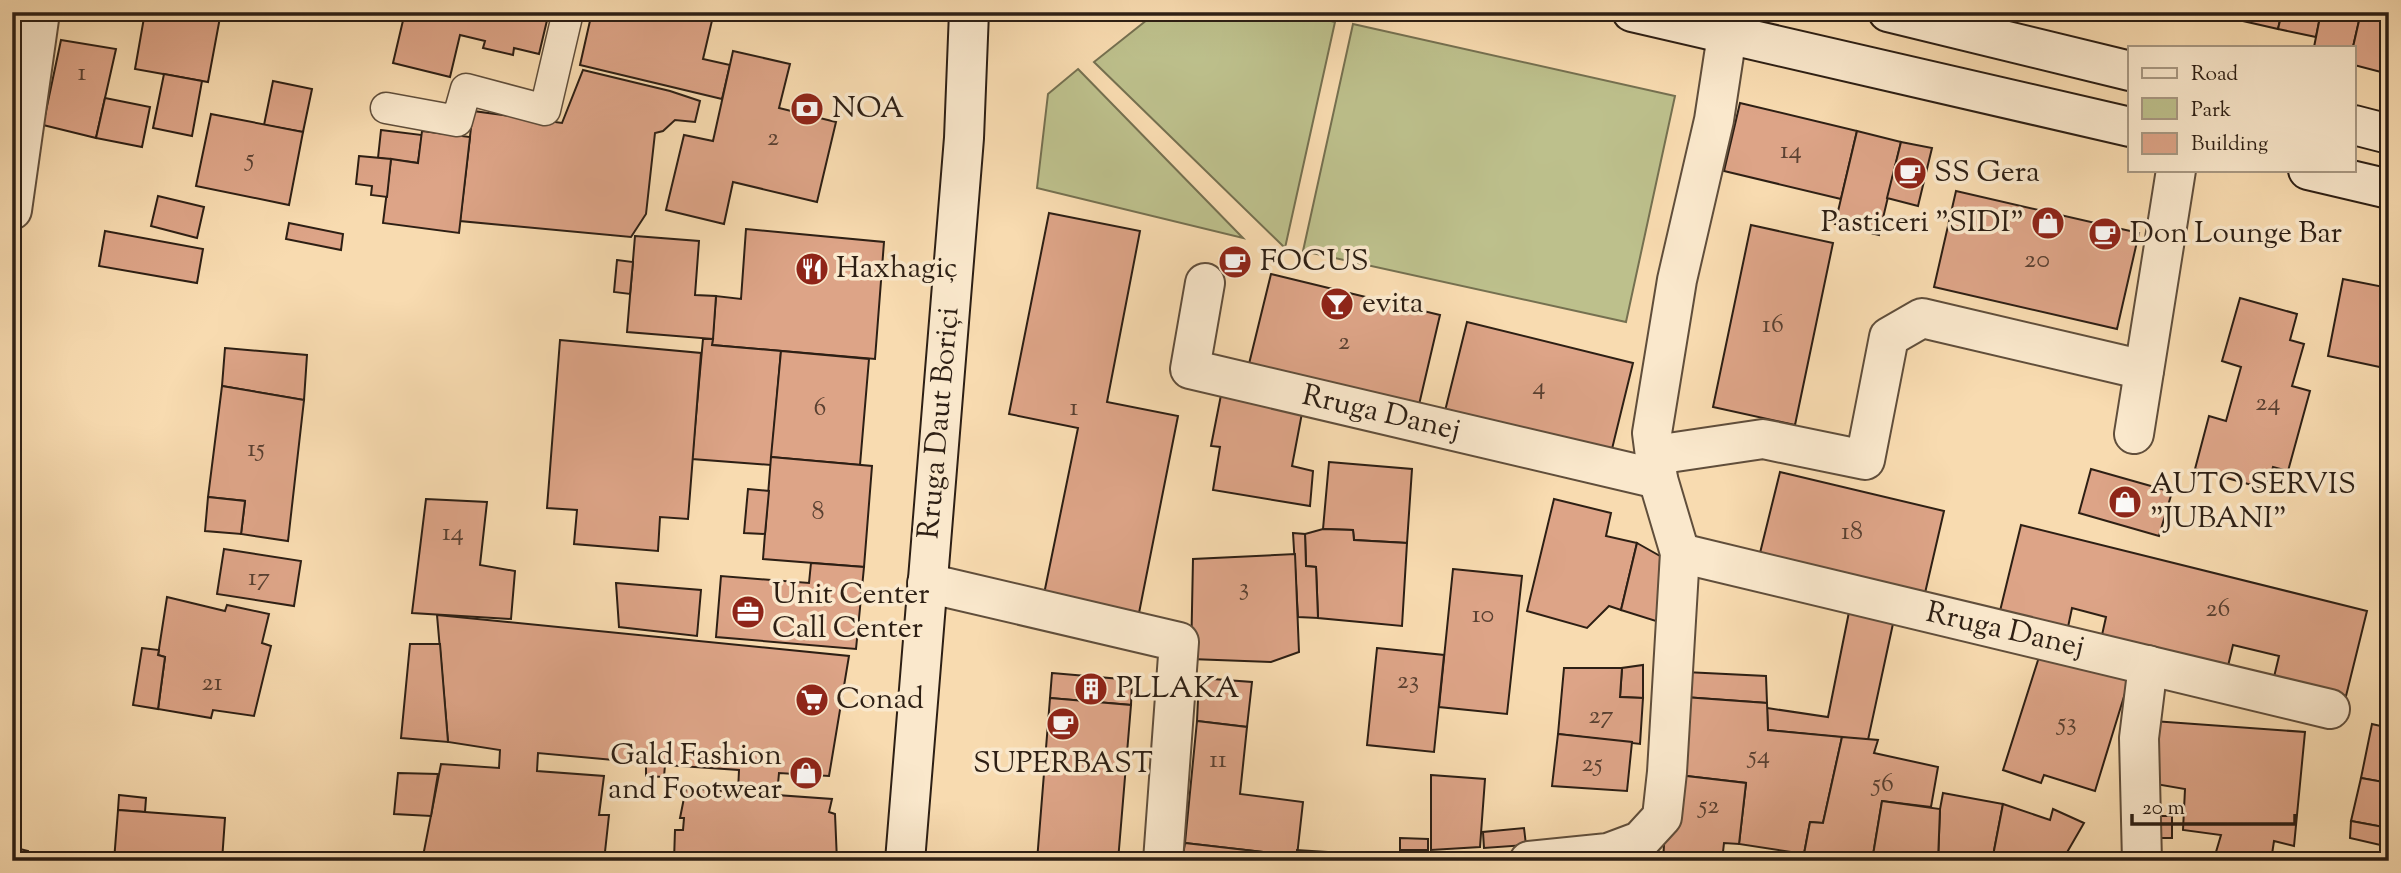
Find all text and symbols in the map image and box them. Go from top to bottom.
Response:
legend [2128,46,2356,172]
house number: 1 [78,55,87,92]
text: Road [2191,60,2238,90]
place label: NOA [832,88,904,131]
bank icon: NOA [788,90,826,128]
text: Park [2191,96,2232,126]
house number: 2 [767,120,779,157]
text: Building [2191,130,2268,160]
house number: 14 [1780,133,1802,170]
house number: 5 [244,141,255,178]
place label: SS Gera [1934,152,2040,195]
cafe icon: SS Gera [1891,154,1929,192]
place label: Pasticeri "SIDI" [1821,202,2024,245]
shop icon: Pasticeri "SIDI" [2029,204,2067,242]
place label: Don Lounge Bar [2130,213,2342,256]
cafe icon: Don Lounge Bar [2086,215,2124,253]
place label: FOCUS [1260,241,1369,284]
house number: 20 [2024,242,2050,279]
cafe icon: FOCUS [1216,243,1254,281]
place label: Haxhagiç [836,248,958,291]
restaurant icon: Haxhagiç [793,250,831,288]
place label: evita [1362,283,1424,326]
bar icon: evita [1318,285,1356,323]
street label: Rruga Daut Boriçi [908,305,972,541]
house number: 16 [1762,307,1784,344]
house number: 2 [1338,324,1350,361]
house number: 4 [1532,369,1546,406]
street label: Rruga Danej [1297,375,1465,453]
house number: 24 [2255,385,2281,422]
house number: 6 [814,390,826,427]
house number: 1 [1070,390,1079,427]
house number: 15 [247,431,265,468]
place label: AUTO SERVIS "JUBANI" [2150,464,2356,541]
shop icon: AUTO SERVIS "JUBANI" [2106,483,2144,521]
house number: 8 [811,494,825,531]
house number: 18 [1841,514,1863,551]
house number: 14 [442,515,464,552]
house number: 17 [248,560,270,597]
house number: 3 [1239,570,1249,607]
place label: Unit Center Call Center [772,574,929,651]
house number: 26 [2205,591,2231,628]
street label: Rruga Danej [1921,592,2089,670]
office icon: Unit Center Call Center [729,593,767,631]
house number: 10 [1472,597,1494,634]
house number: 23 [1397,663,1419,700]
house number: 21 [201,665,223,702]
place label: PLLAKA [1116,668,1240,711]
building icon: PLLAKA [1072,670,1110,708]
place label: Conad [836,679,924,722]
supermarket icon: Conad [793,681,831,719]
house number: 27 [1588,698,1614,735]
cafe icon: SUPERBAST [1044,705,1082,743]
house number: 53 [2055,705,2077,742]
place label: Gald Fashion and Footwear [608,735,782,812]
house number: 54 [1746,738,1770,775]
house number: 11 [1209,742,1227,779]
place label: SUPERBAST [973,743,1153,786]
house number: 25 [1581,746,1603,783]
shop icon: Gald Fashion and Footwear [787,754,825,792]
house number: 56 [1870,766,1894,803]
scale bar [2132,782,2294,826]
house number: 52 [1696,788,1720,825]
text: 20 m [2142,794,2185,824]

